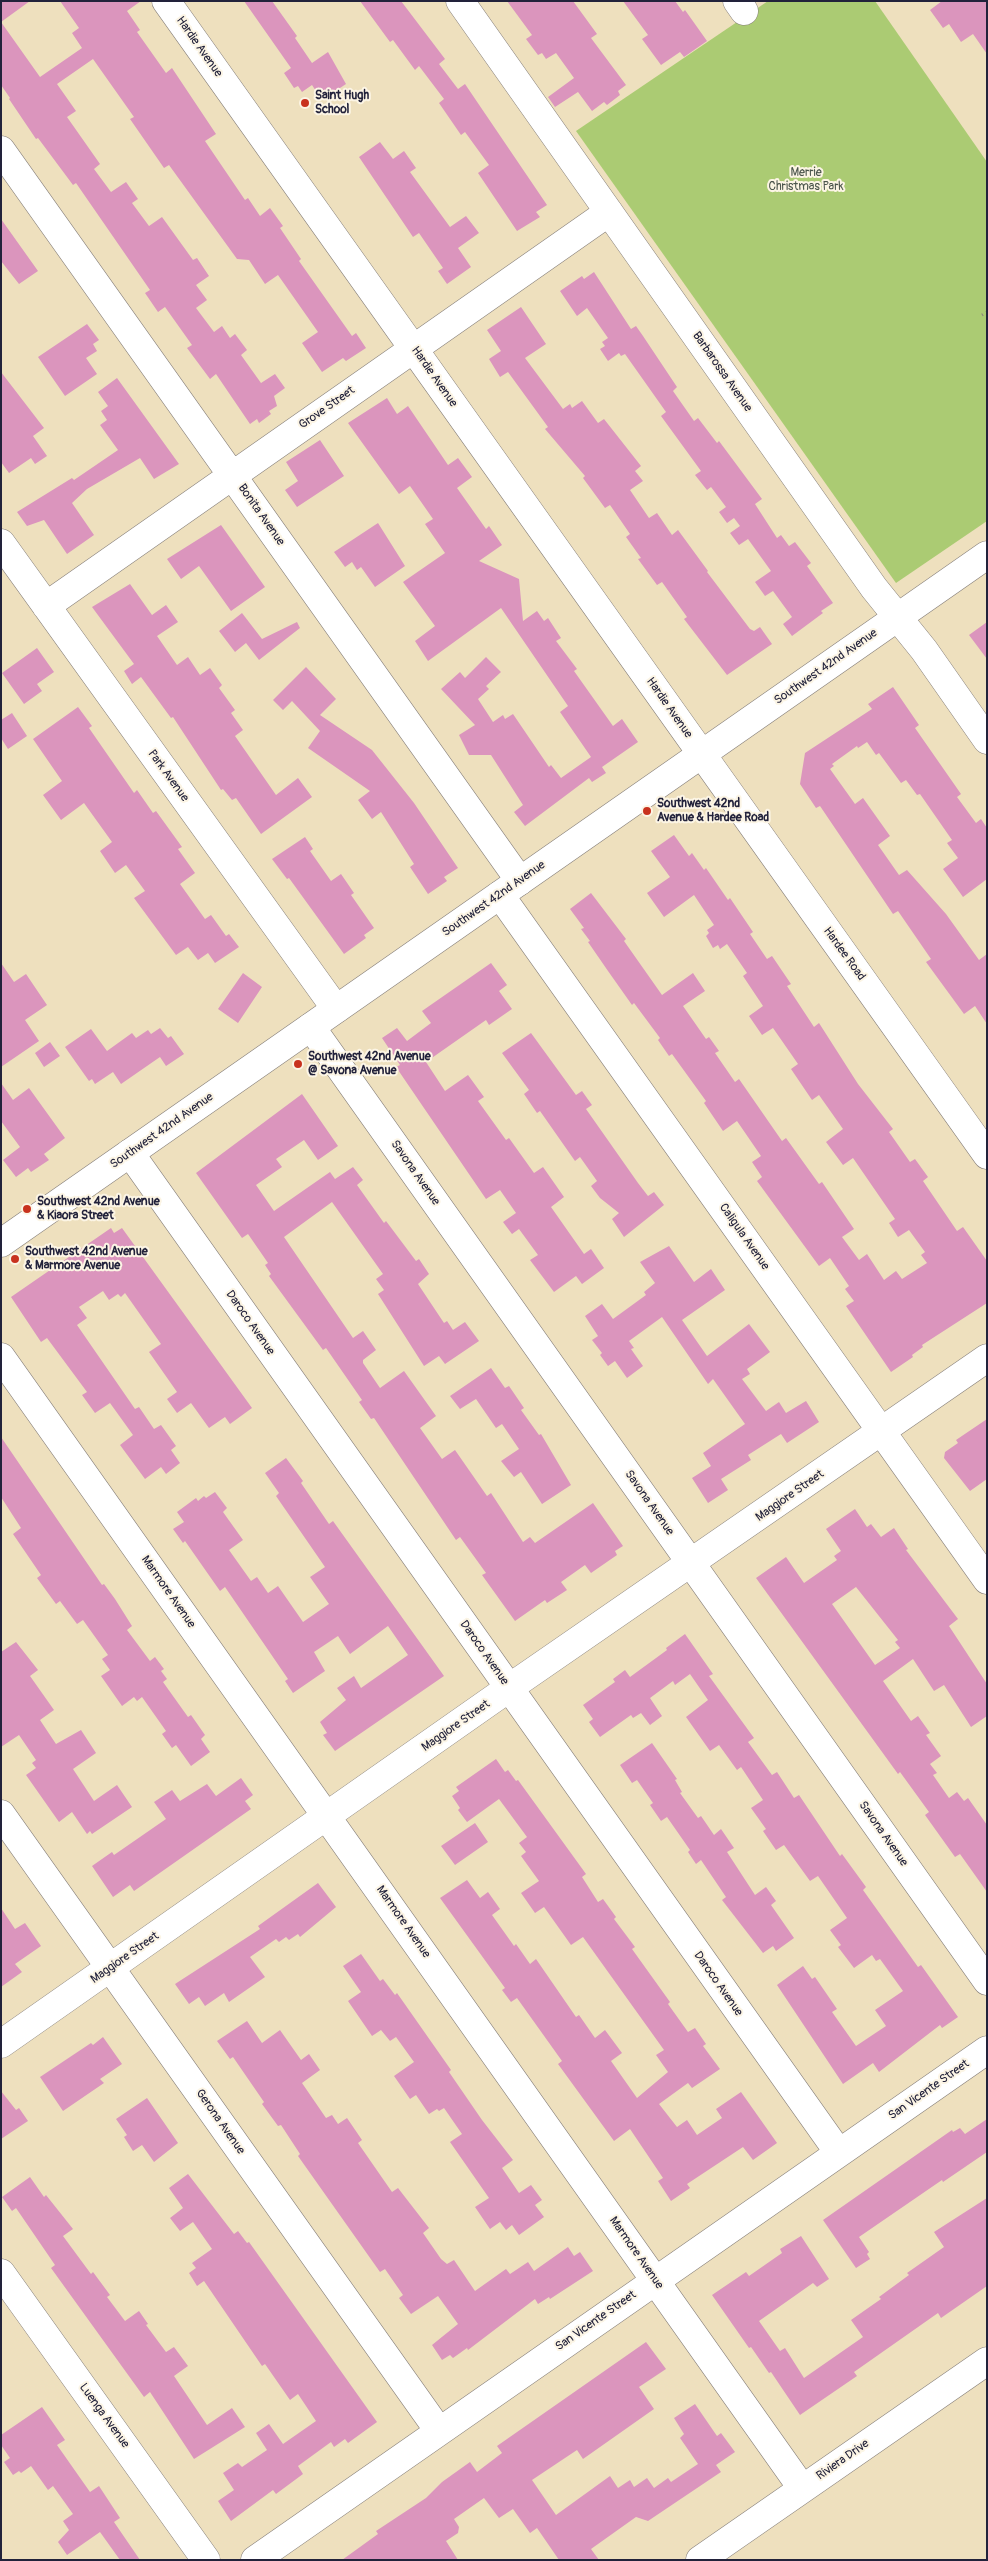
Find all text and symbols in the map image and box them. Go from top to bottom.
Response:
street label: Hardie Avenue [173,14,225,80]
place label: Saint Hugh School [315,89,369,117]
marker: Saint Hugh School [299,97,311,109]
park label: Merrie Christmas Park [769,166,843,194]
street label: Barbarossa Avenue [689,329,755,415]
street label: Hardie Avenue [408,344,460,410]
street label: Grove Street [296,383,358,433]
street label: Bonita Avenue [234,481,288,549]
street label: Southwest 42nd Avenue [772,626,880,708]
street label: Hardie Avenue [643,675,695,741]
street label: Park Avenue [144,747,192,805]
place label: Southwest 42nd Avenue & Hardee Road [657,797,769,825]
marker: Southwest 42nd Avenue & Hardee Road [641,805,653,817]
street label: Southwest 42nd Avenue [440,858,548,940]
street label: Hardee Road [820,924,868,984]
place label: Southwest 42nd Avenue @ Savona Avenue [308,1050,431,1078]
marker: Southwest 42nd Avenue @ Savona Avenue [292,1058,304,1070]
street label: Southwest 42nd Avenue [108,1090,216,1172]
street label: Savona Avenue [387,1138,443,1208]
place label: Southwest 42nd Avenue & Kiaora Street [37,1195,160,1223]
street label: Caligula Avenue [716,1201,772,1273]
marker: Southwest 42nd Avenue & Kiaora Street [21,1203,33,1215]
place label: Southwest 42nd Avenue & Marmore Avenue [25,1245,148,1273]
marker: Southwest 42nd Avenue & Marmore Avenue [9,1253,21,1265]
street label: Daroco Avenue [222,1288,278,1358]
street label: Maggiore Street [753,1467,827,1525]
street label: Savona Avenue [621,1468,677,1538]
street label: Marmore Avenue [138,1553,198,1631]
street label: Daroco Avenue [456,1618,512,1688]
street label: Maggiore Street [419,1697,493,1755]
street label: Savona Avenue [855,1799,911,1869]
street label: Marmore Avenue [373,1883,433,1961]
street label: Maggiore Street [88,1929,162,1987]
street label: Daroco Avenue [690,1949,746,2019]
street label: San Vicente Street [886,2057,972,2123]
street label: Gerona Avenue [192,2087,248,2157]
street label: Marmore Avenue [606,2214,666,2292]
street label: San Vicente Street [553,2288,639,2354]
street label: Luenga Avenue [76,2381,132,2451]
street label: Riviera Drive [814,2437,872,2483]

